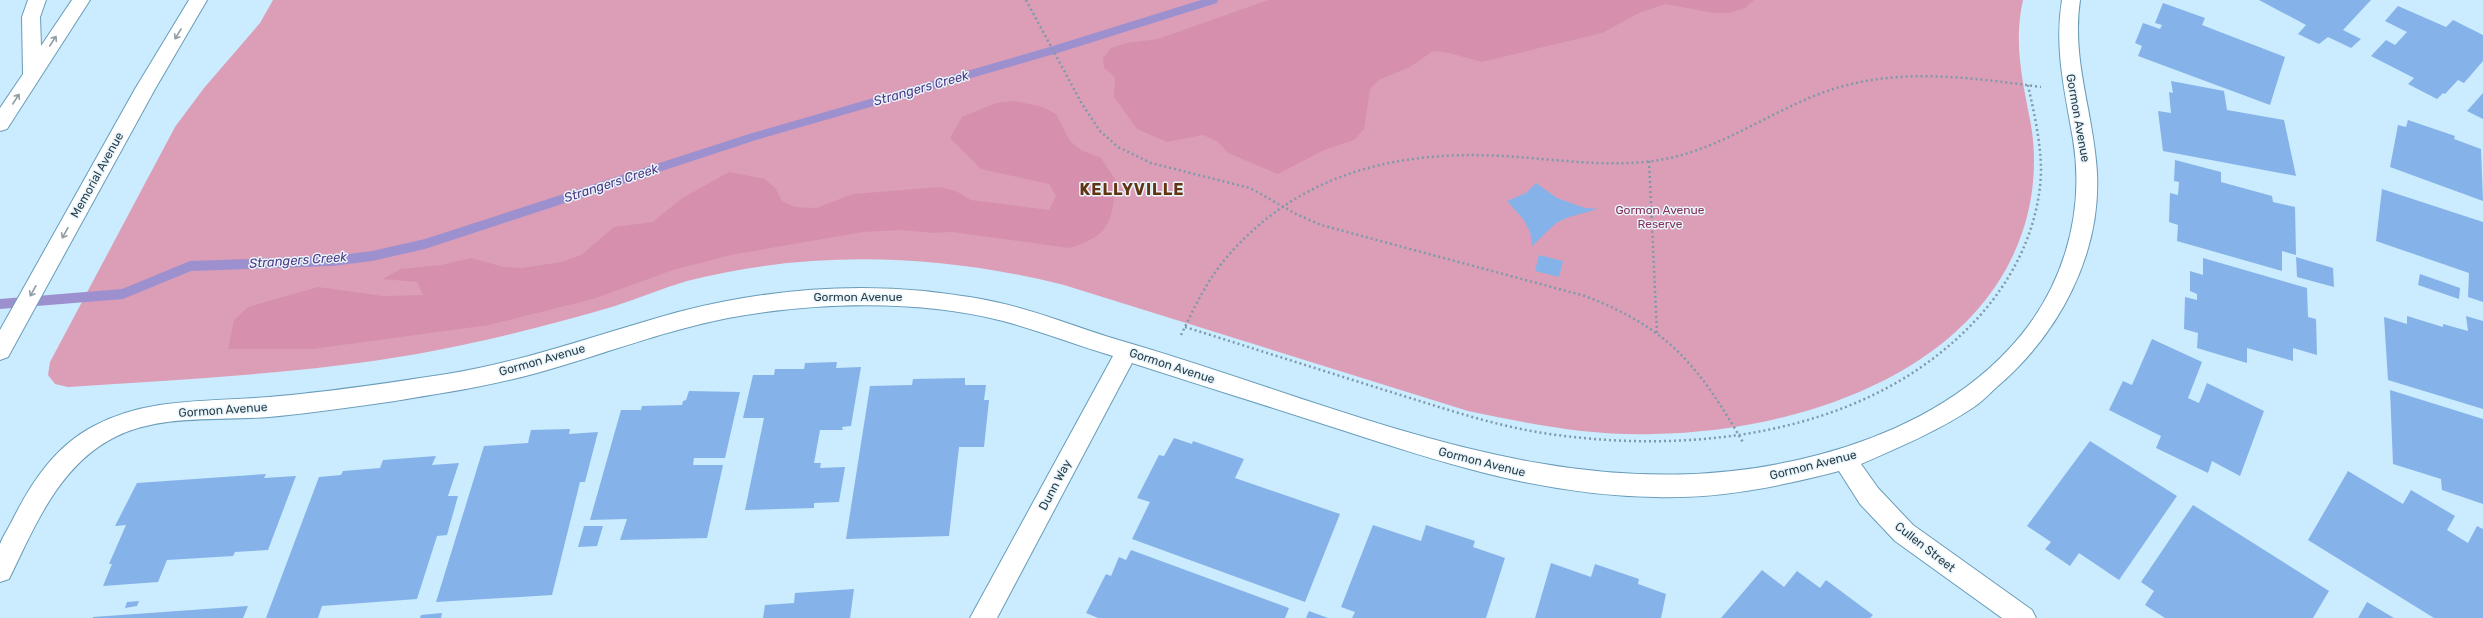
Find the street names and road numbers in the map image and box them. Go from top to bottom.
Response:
street label: Gormon Avenue [2063,73,2093,163]
street label: Memorial Avenue [68,130,126,220]
street label: Gormon Avenue [813,290,903,304]
street label: Gormon Avenue [497,341,587,379]
street label: Gormon Avenue [1127,346,1217,387]
street label: Gormon Avenue [178,400,268,420]
street label: Gormon Avenue [1437,444,1527,480]
street label: Gormon Avenue [1768,447,1858,483]
street label: Dunn Way [1036,457,1074,513]
street label: Cullen Street [1892,519,1958,575]

